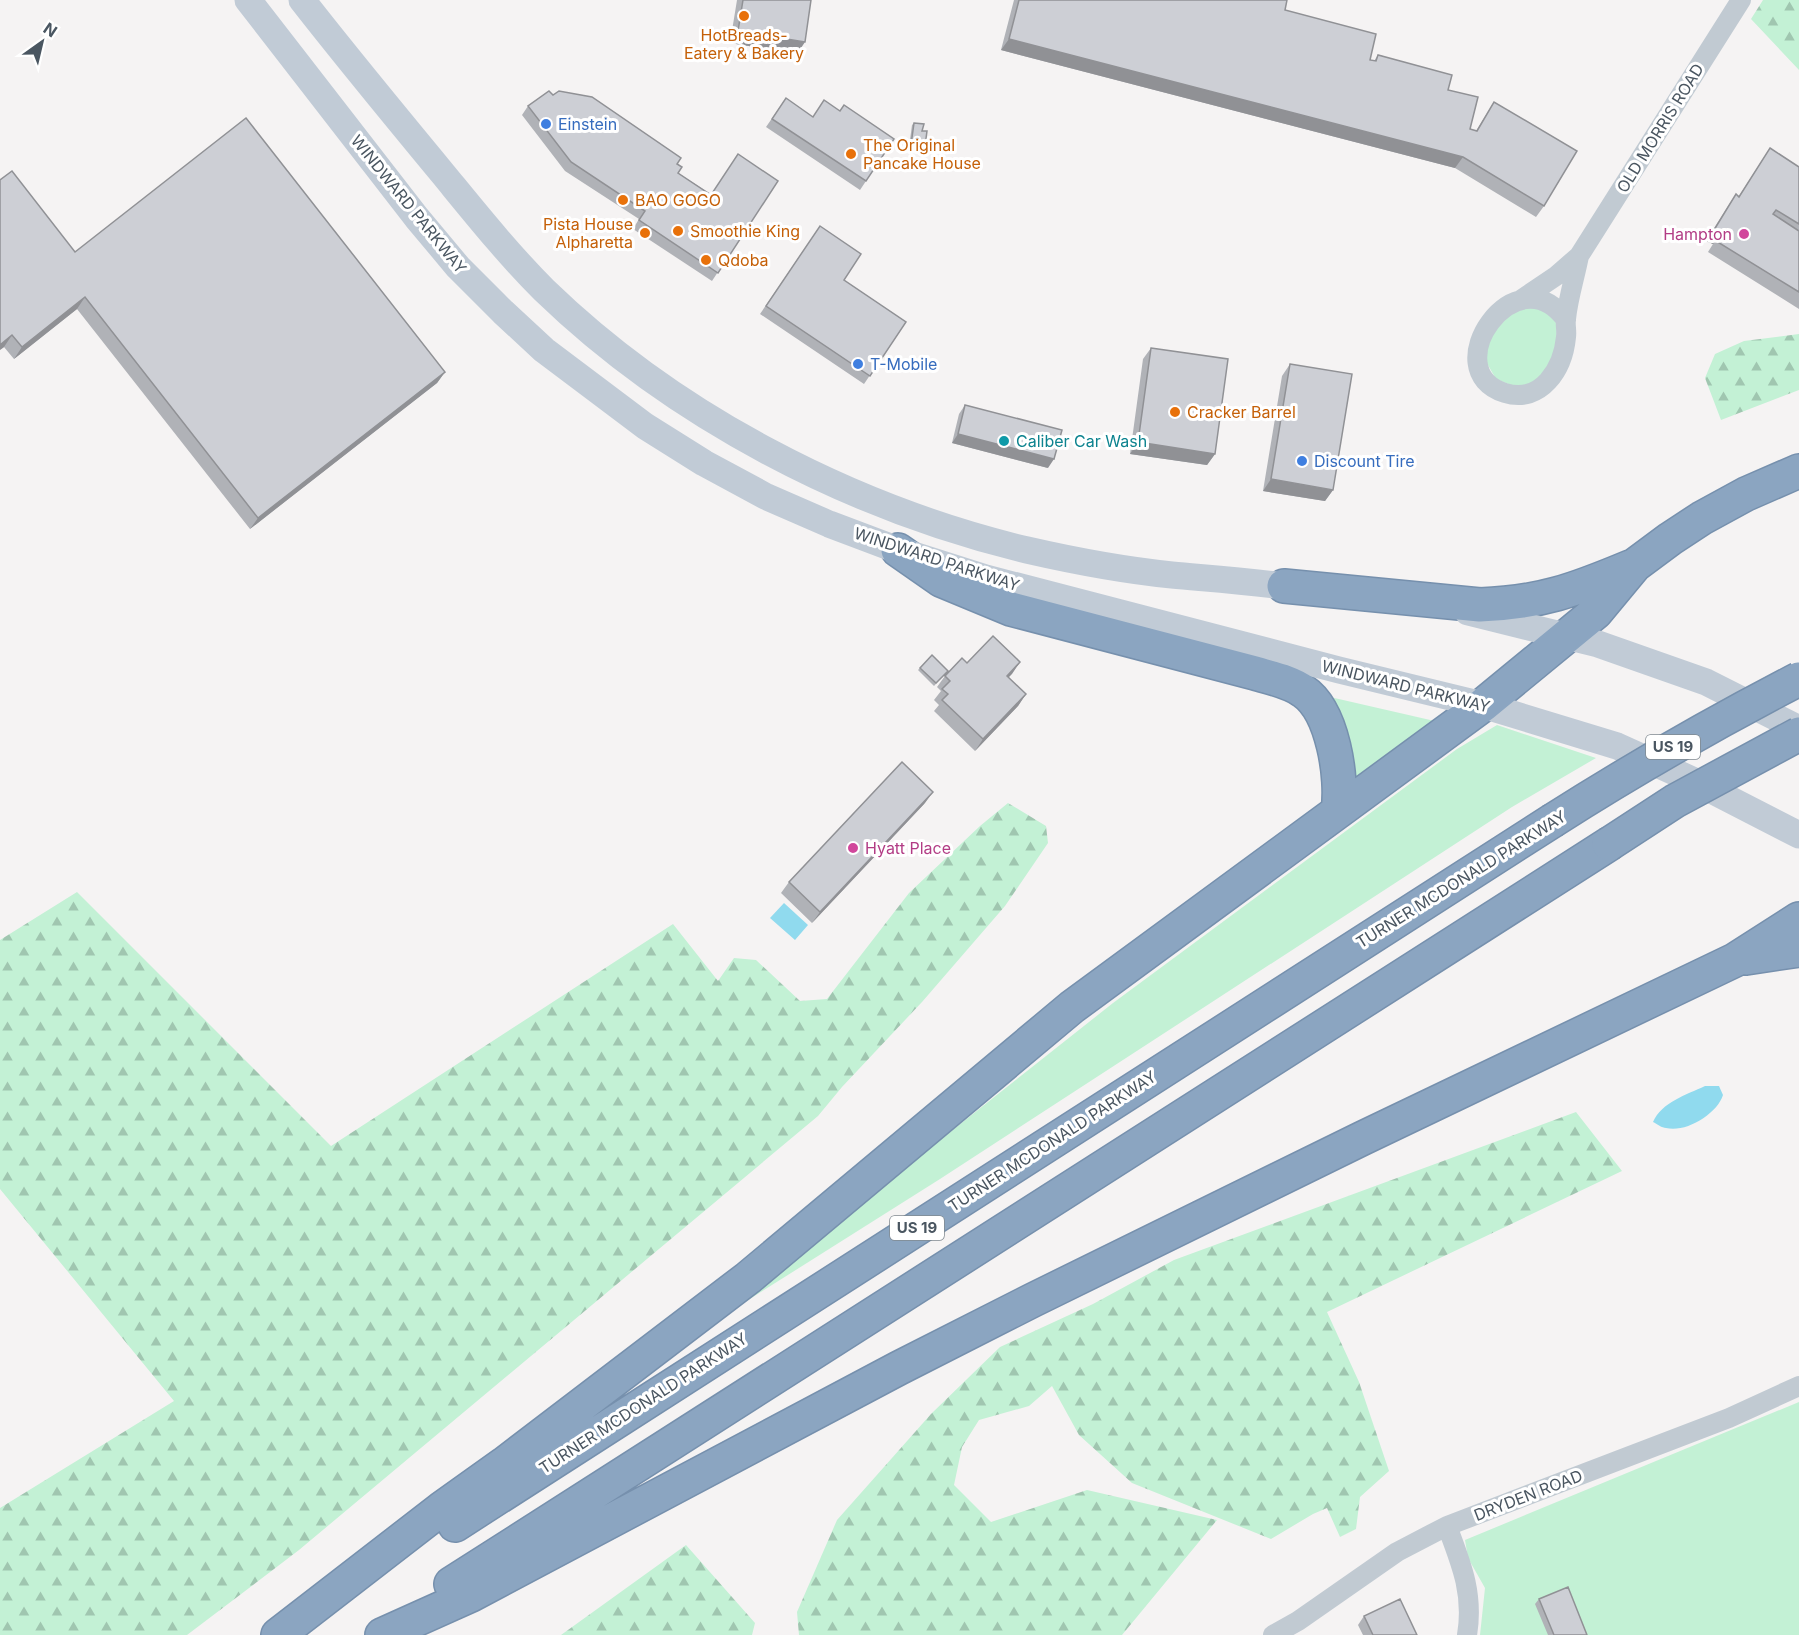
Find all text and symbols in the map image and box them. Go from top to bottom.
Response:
marker: HotBreads- Eatery & Bakery [737,9,751,23]
north arrow [12,12,72,72]
text: N [40,18,61,41]
place label: HotBreads- Eatery & Bakery [684,25,804,63]
street label: OLD MORRIS ROAD [1612,60,1708,196]
place label: Einstein [558,114,617,134]
marker: Einstein [539,117,553,131]
street label: WINDWARD PARKWAY [347,131,471,277]
place label: The Original Pancake House [863,135,981,173]
marker: The Original Pancake House [844,147,858,161]
place label: BAO GOGO [635,190,721,210]
marker: BAO GOGO [616,193,630,207]
place label: Pista House Alpharetta [543,214,633,252]
place label: Smoothie King [690,221,800,241]
marker: Smoothie King [671,224,685,238]
place label: Hampton [1663,224,1732,244]
marker: Pista House Alpharetta [638,226,652,240]
marker: Hampton [1737,227,1751,241]
place label: Qdoba [718,250,769,270]
marker: Qdoba [699,253,713,267]
place label: T-Mobile [870,354,937,374]
marker: T-Mobile [851,357,865,371]
place label: Cracker Barrel [1187,402,1296,422]
marker: Cracker Barrel [1168,405,1182,419]
place label: Caliber Car Wash [1016,431,1147,451]
marker: Caliber Car Wash [997,434,1011,448]
place label: Discount Tire [1314,451,1415,471]
marker: Discount Tire [1295,454,1309,468]
street label: WINDWARD PARKWAY [852,523,1022,595]
street label: WINDWARD PARKWAY [1320,655,1492,717]
road number: US 19 [1646,735,1700,759]
street label: TURNER MCDONALD PARKWAY [1352,806,1570,952]
place label: Hyatt Place [865,838,951,858]
marker: Hyatt Place [846,841,860,855]
street label: TURNER MCDONALD PARKWAY [944,1066,1160,1216]
road number: US 19 [890,1216,944,1240]
street label: TURNER MCDONALD PARKWAY [535,1328,751,1478]
street label: DRYDEN ROAD [1471,1465,1585,1525]

